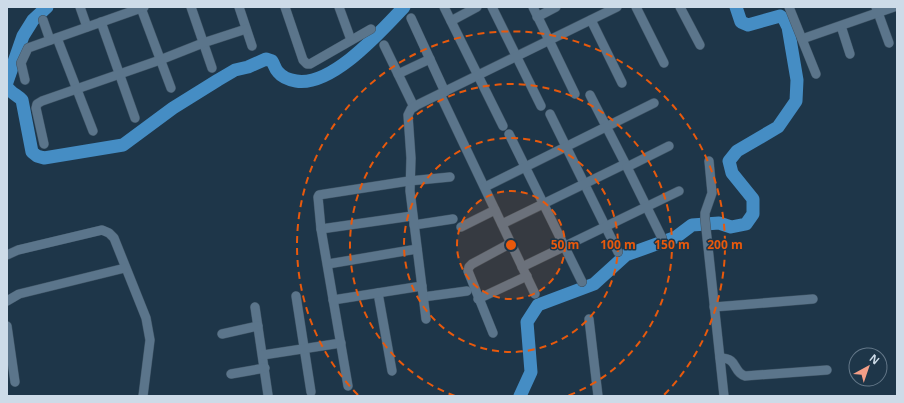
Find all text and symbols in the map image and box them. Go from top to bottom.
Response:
text: 50 m [551,236,579,253]
text: 100 m [600,236,636,253]
text: 150 m [654,236,690,253]
text: 200 m [707,236,743,253]
centre of rings [504,238,518,252]
north arrow [848,347,888,387]
text: N [866,350,883,368]

